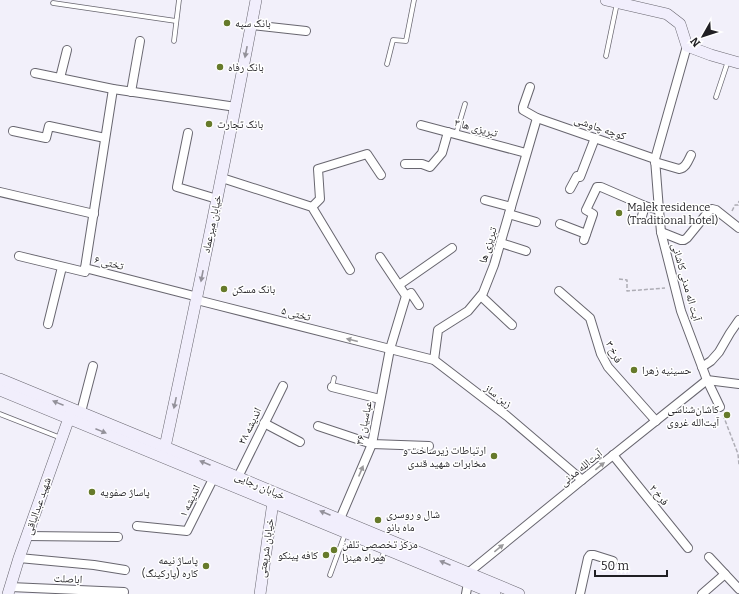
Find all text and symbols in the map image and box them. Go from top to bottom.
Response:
north arrow [683,16,723,56]
place label: بانک سپه [235,17,271,30]
marker: بانک سپه [222,18,232,28]
text: N [688,34,703,49]
one-way arrow [243,46,249,58]
place label: بانک رفاه [228,61,264,74]
marker: بانک رفاه [215,62,225,72]
street label: کوچه چاوشی [573,113,628,143]
street label: تبریزی ها ۳ [453,116,500,140]
place label: بانک تجارت [217,118,263,131]
marker: بانک تجارت [204,119,214,129]
street label: خیابان میرعماد [200,194,224,254]
place label: Malek residence (Traditional hotel) [627,201,718,227]
marker: Malek residence (Traditional hotel) [614,208,624,218]
street label: تبریزی ها [476,225,500,265]
street label: آیت اله مدنی کاشانی [669,241,703,323]
street label: تختی ۶ [93,253,126,273]
one-way arrow [198,270,204,282]
place label: بانک مسکن [232,283,275,296]
marker: بانک مسکن [219,284,229,294]
street label: تختی ۵ [280,304,313,324]
one-way arrow [346,336,358,342]
street label: فرخ ۳ [603,339,625,366]
place label: حسینیه زهرا [642,364,692,377]
marker: حسینیه زهرا [629,365,639,375]
street label: زین ساز [481,381,514,411]
one-way arrow [171,397,177,409]
one-way arrow [52,400,64,406]
street label: عباسیان ۳۶ [353,400,375,446]
place label: کاشان‌شناسی آیت‌الله غروی [667,403,719,429]
street label: اندیشه ۳۸ [236,406,264,446]
marker: کاشان‌شناسی آیت‌الله غروی [722,410,732,420]
one-way arrow [95,428,106,434]
place label: ارتباطات زیرساخت و مخابرات شهید قندی [403,444,486,470]
street label: آیت‌الله مدنی [557,447,605,489]
marker: ارتباطات زیرساخت و مخابرات شهید قندی [489,451,499,461]
one-way arrow [199,460,210,466]
one-way arrow [594,462,605,471]
one-way arrow [358,464,364,476]
street label: خیابان رجایی [233,470,287,502]
street label: شهید عبدالباقی [22,476,54,536]
street label: فرخ ۲ [647,482,672,508]
street label: اندیشه ۱ [177,483,203,519]
place label: پاساژ صفویه [100,486,150,499]
marker: پاساژ صفویه [87,487,97,497]
place label: شال و روسری ماه بانو [386,508,440,534]
one-way arrow [319,510,330,516]
marker: شال و روسری ماه بانو [373,515,383,525]
street label: خیابان شریعتی [255,518,277,578]
place label: مرکز تخصصی تلفن همراه هینزا [342,538,418,564]
one-way arrow [493,544,504,553]
marker: مرکز تخصصی تلفن همراه هینزا [329,545,339,555]
place label: کافه پینکو [278,549,318,562]
marker: کافه پینکو [321,550,331,560]
scale bar [595,552,667,578]
place label: پاساژ نیمه کاره (پارکینگ) [142,554,198,580]
text: 50 m [601,559,630,573]
one-way arrow [439,560,450,566]
marker: پاساژ نیمه کاره (پارکینگ) [201,561,211,571]
street label: اباصلت [53,572,83,586]

